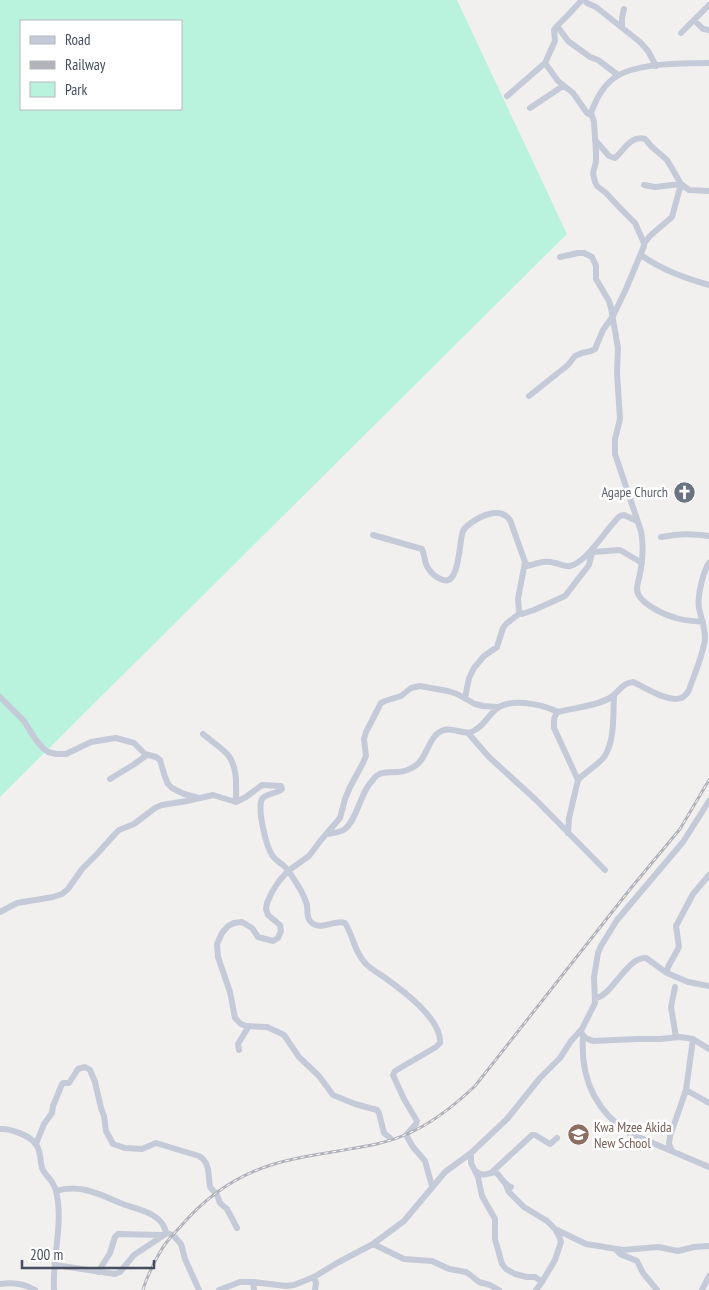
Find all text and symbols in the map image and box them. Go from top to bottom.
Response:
legend [20,20,182,110]
text: Road [65,30,91,49]
text: Railway [65,55,106,74]
text: Park [65,80,87,99]
church icon: Agape Church [672,480,696,504]
place label: Agape Church [601,483,668,501]
place label: Kwa Mzee Akida New School [594,1118,672,1152]
school or university icon: Kwa Mzee Akida New School [566,1123,590,1147]
scale bar [22,1238,155,1270]
text: 200 m [30,1245,63,1264]

